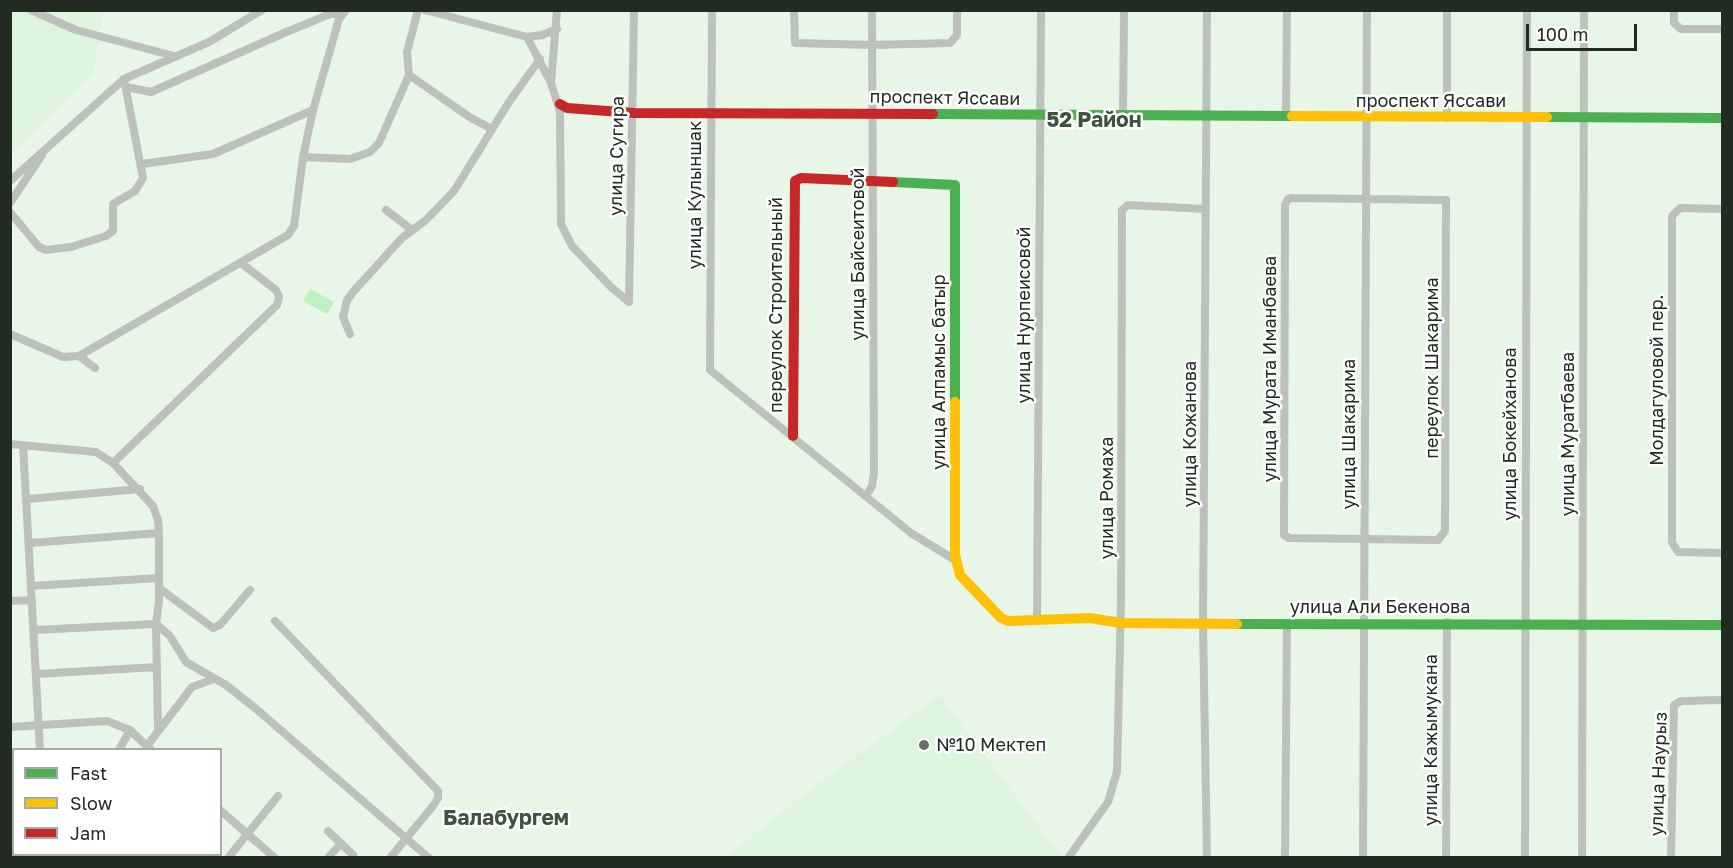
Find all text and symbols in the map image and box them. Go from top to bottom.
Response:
scale bar [1529,12,1640,50]
text: 100 m [1537,23,1588,45]
street label: проспект Яссави [869,86,1021,110]
street label: проспект Яссави [1356,90,1506,112]
street label: улица Сугира [605,96,629,216]
district label: 52 Район [1046,107,1142,133]
street label: улица Кулыншак [684,121,706,269]
street label: улица Байсеитовой [847,168,869,340]
street label: переулок Строительный [765,197,787,413]
street label: улица Нурпеисовой [1013,227,1035,403]
street label: улица Мурата Иманбаева [1259,256,1281,482]
street label: улица Алпамыс батыр [928,274,950,470]
street label: переулок Шакарима [1421,277,1443,459]
street label: Молдагуловой пер. [1646,294,1668,466]
street label: улица Бокейханова [1499,347,1521,521]
street label: улица Муратбаева [1557,352,1579,516]
street label: улица Шакарима [1338,359,1360,509]
street label: улица Кожанова [1179,361,1201,507]
street label: улица Ромаха [1096,437,1118,559]
street label: улица Али Бекенова [1290,596,1470,618]
street label: улица Кажымукана [1420,654,1442,826]
street label: улица Наурыз [1646,711,1672,837]
place label: №10 Мектеп [936,734,1046,756]
marker: №10 Мектеп [917,738,931,752]
legend [12,748,222,856]
text: Fast [70,762,107,784]
text: Slow [70,792,112,814]
district label: Балабургем [443,805,569,831]
text: Jam [70,822,106,844]

